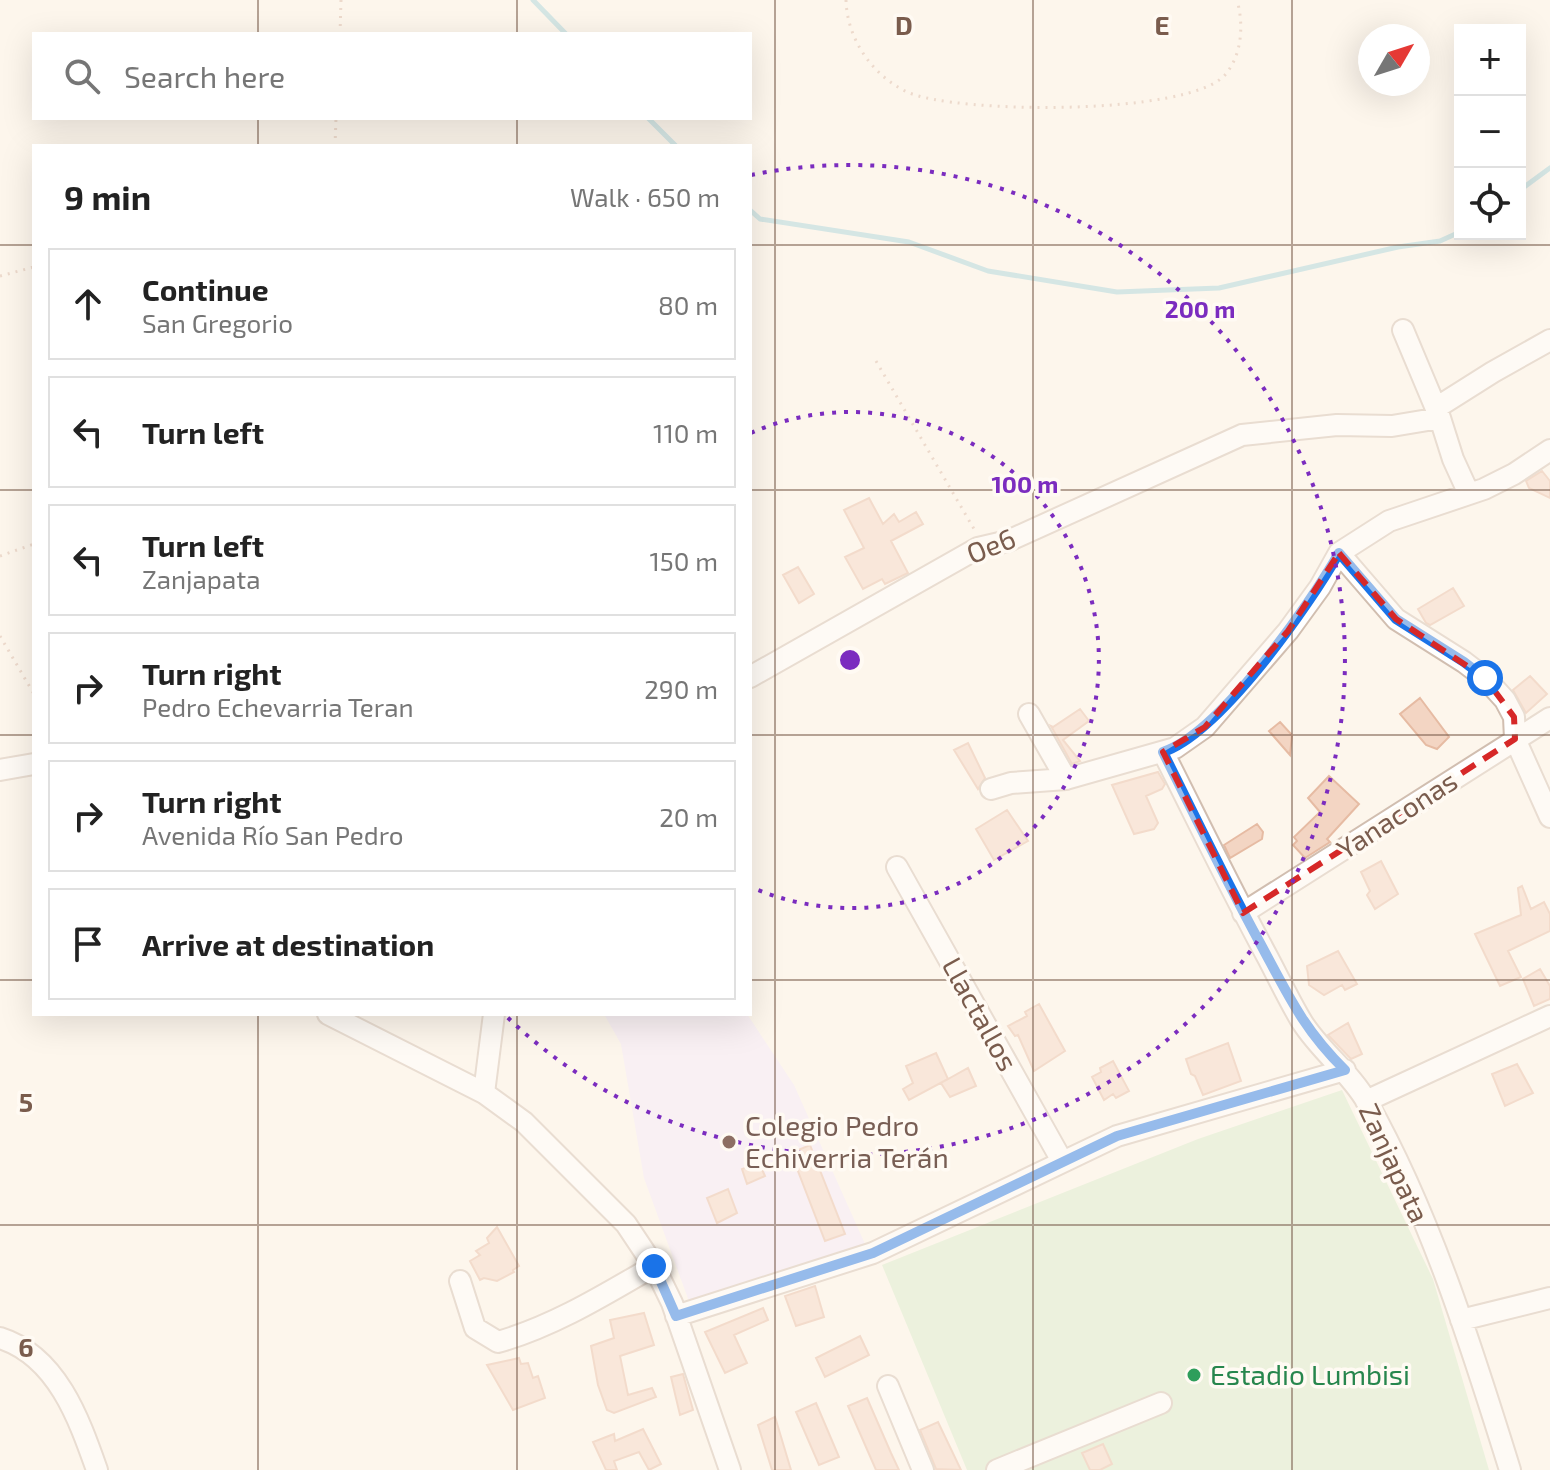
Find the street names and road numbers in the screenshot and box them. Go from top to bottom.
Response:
street label: Oe6 [961,520,1020,570]
street label: Yanaconas [1330,763,1463,866]
street label: Llactallos [936,951,1026,1076]
street label: Zanjapata [1353,1098,1437,1228]

